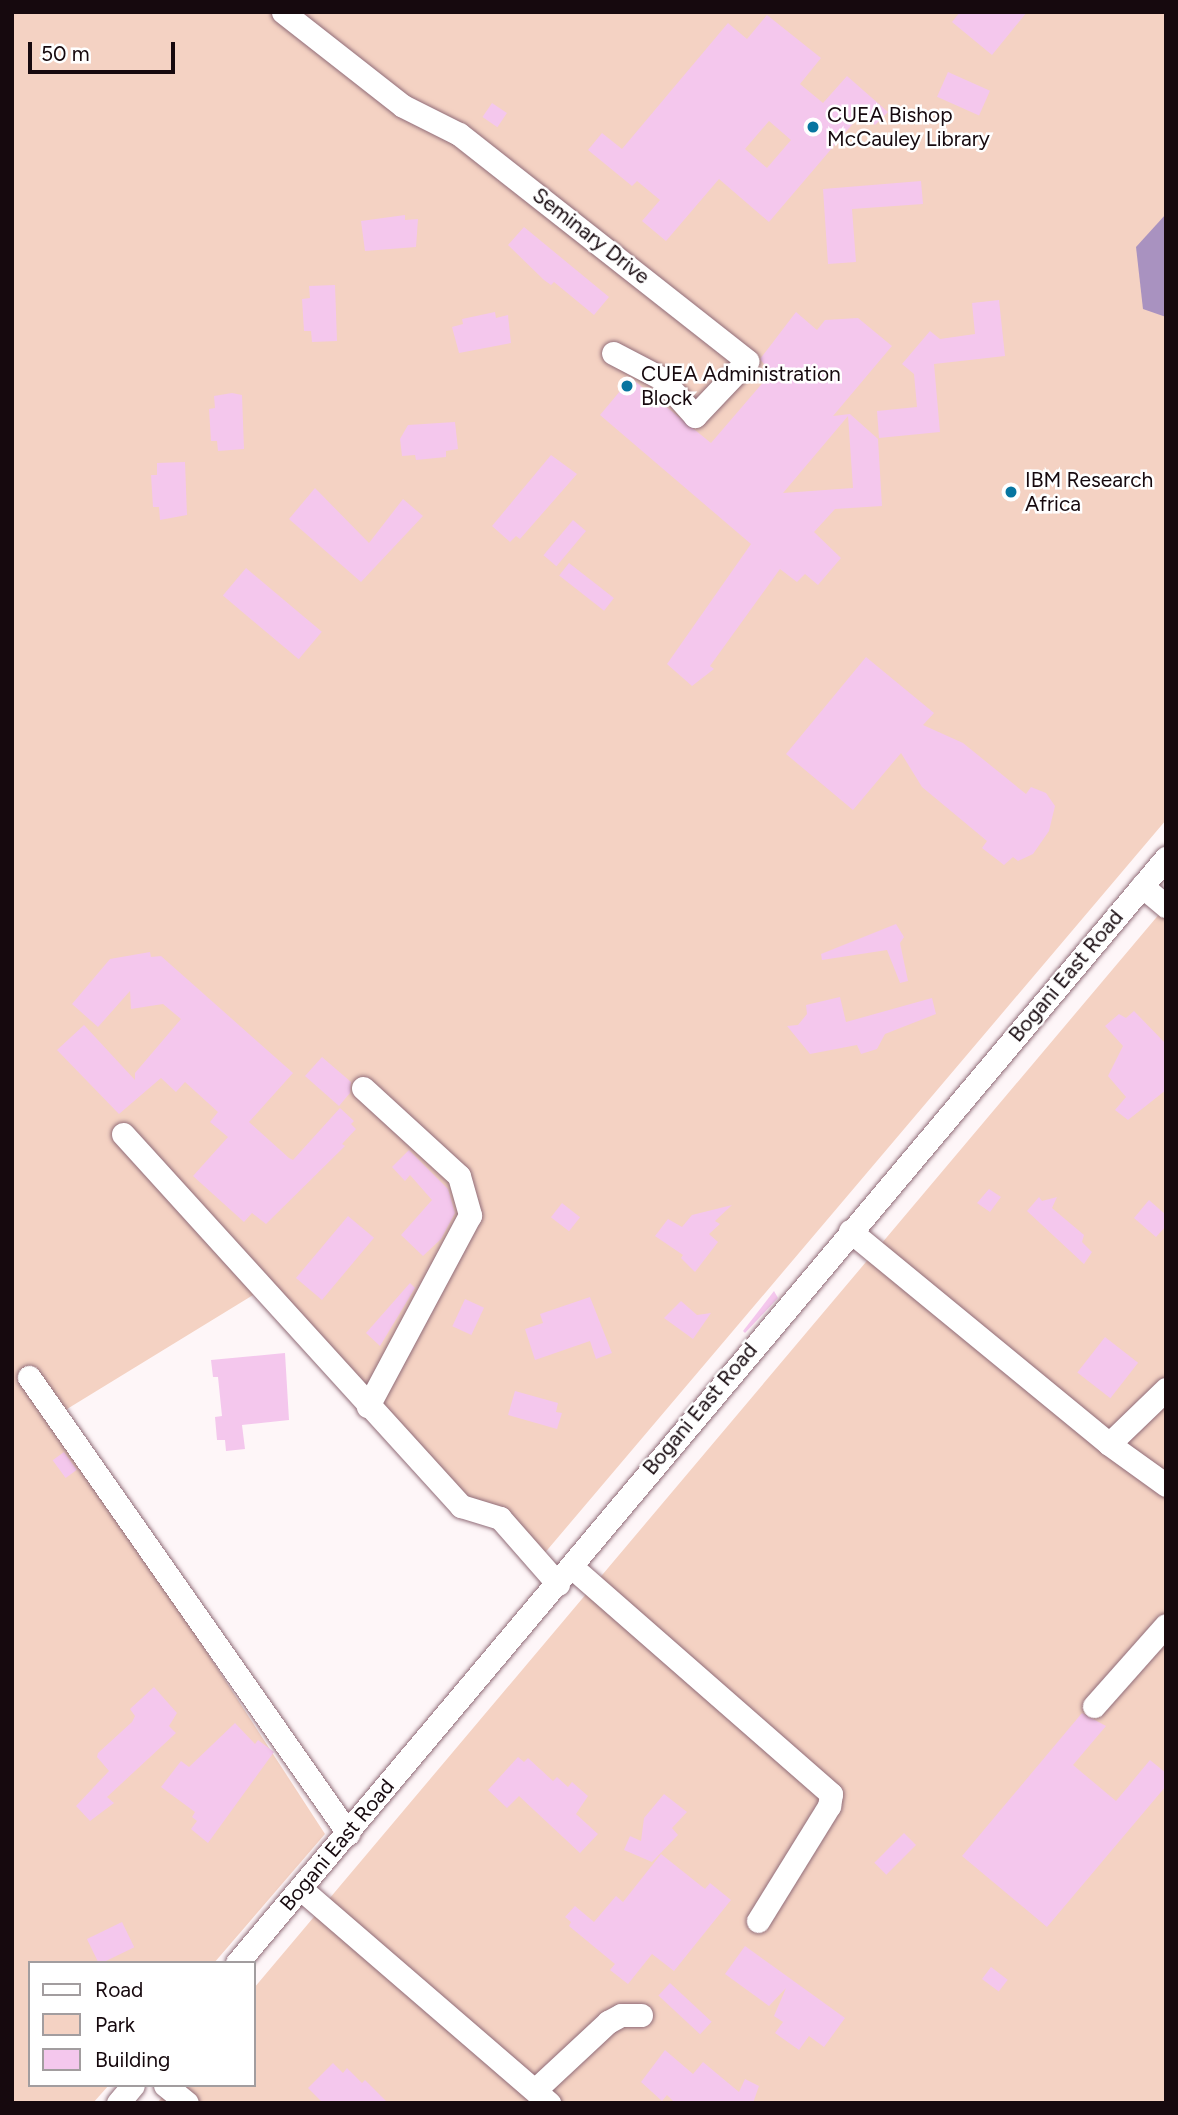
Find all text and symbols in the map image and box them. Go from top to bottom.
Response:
scale bar [32,28,178,72]
text: 50 m [41,41,90,66]
place label: CUEA Bishop McCauley Library [827,102,990,152]
marker: CUEA Bishop McCauley Library [805,119,821,135]
street label: Seminary Drive [528,183,654,289]
place label: CUEA Administration Block [641,361,841,411]
marker: CUEA Administration Block [619,378,635,394]
place label: IBM Research Africa [1025,467,1153,517]
marker: IBM Research Africa [1003,484,1019,500]
street label: Bogani East Road [1004,905,1128,1047]
street label: Bogani East Road [638,1338,762,1480]
street label: Bogani East Road [275,1774,399,1916]
legend [28,1961,256,2087]
text: Road [95,1977,143,2002]
text: Park [95,2012,135,2037]
text: Building [95,2047,170,2072]

